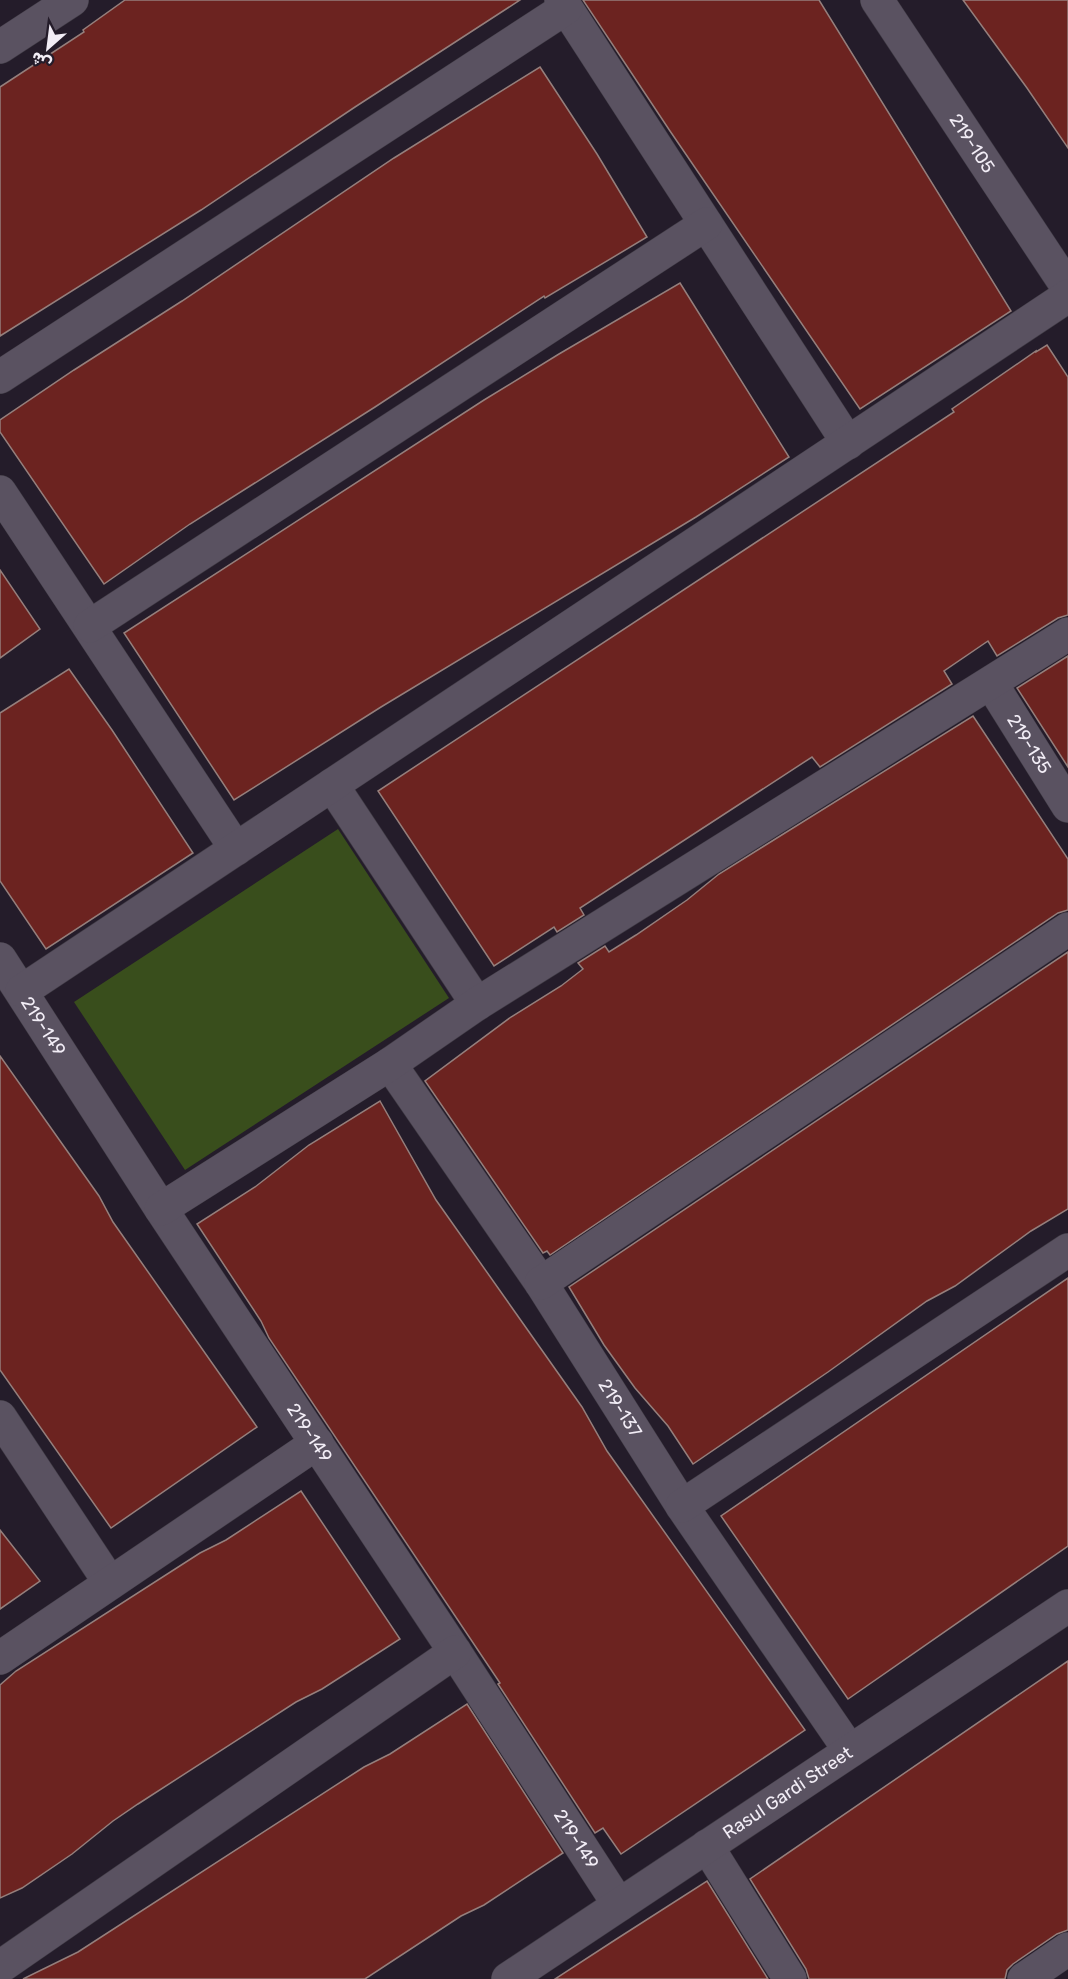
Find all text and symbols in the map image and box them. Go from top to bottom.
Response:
north arrow [18,18,78,78]
text: ش [28,48,55,74]
street label: 219-105 [944,109,1000,177]
street label: 219-135 [1002,710,1056,778]
street label: 219-149 [16,992,70,1060]
street label: 219-137 [594,1375,647,1441]
street label: 219-149 [282,1399,337,1467]
street label: Rasul Gardi Street [719,1742,857,1844]
street label: 219-149 [549,1805,604,1873]

